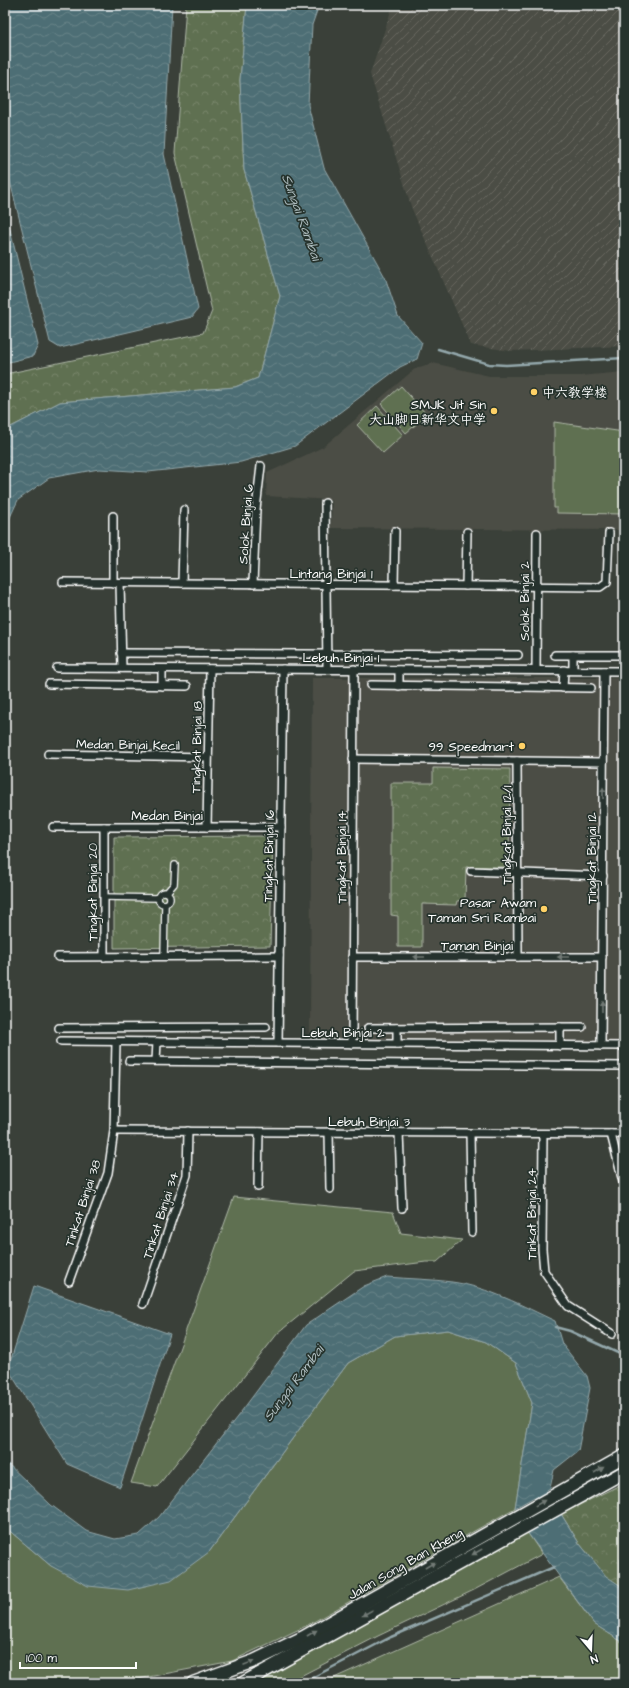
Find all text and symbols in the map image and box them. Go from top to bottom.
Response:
water label: Sungai Rambai [276,172,327,265]
place label: 中六教学楼 [542,384,607,402]
marker: 中六教学楼 [529,387,539,397]
place label: SMJK Jit Sin 大山脚日新华文中学 [369,396,486,429]
marker: SMJK Jit Sin 大山脚日新华文中学 [489,406,499,416]
street label: Solok Binjai 6 [234,483,258,565]
street label: Solok Binjai 2 [516,561,534,641]
street label: Lintang Binjai 1 [289,565,373,584]
street label: Lebuh Binjai 1 [302,649,380,667]
street label: Tingkat Binjai 18 [187,700,208,793]
street label: Medan Binjai Kecil [76,735,180,755]
place label: 99 Speedmart [429,738,515,756]
marker: 99 Speedmart [517,741,527,751]
street label: Tingkat Binjai 12/1 [498,785,517,884]
one-way arrow [600,786,606,799]
street label: Medan Binjai [131,807,203,825]
street label: Tingkat Binjai 16 [259,810,280,902]
street label: Tingkat Binjai 14 [333,811,352,903]
street label: Tingkat Binjai 12 [583,812,602,904]
street label: Tingkat Binjai 20 [84,843,103,941]
place label: Pasar Awam Taman Sri Rambai [428,894,537,927]
marker: Pasar Awam Taman Sri Rambai [539,904,549,914]
street label: Taman Binjai [441,937,513,955]
one-way arrow [412,954,425,960]
one-way arrow [556,954,569,960]
one-way arrow [599,1000,605,1013]
street label: Lebuh Binjai 2 [302,1024,385,1042]
street label: Lebuh Binjai 3 [328,1113,410,1131]
street label: Tinkat Binjai 38 [60,1157,106,1249]
street label: Tinkat Binjai 24 [523,1168,541,1260]
street label: Tinkat Binjai 34 [138,1169,184,1261]
water label: Sungai Rambai [259,1340,330,1426]
one-way arrow [594,1466,605,1473]
one-way arrow [534,1500,546,1506]
street label: Jalan Song Ban Kheng [345,1523,467,1605]
one-way arrow [471,1549,483,1556]
one-way arrow [424,1562,435,1569]
one-way arrow [361,1610,373,1616]
one-way arrow [306,1629,318,1636]
north arrow [571,1630,611,1670]
scale bar [20,1644,136,1670]
text: 100 m [26,1650,57,1667]
text: N [588,1651,600,1667]
one-way arrow [244,1659,256,1665]

